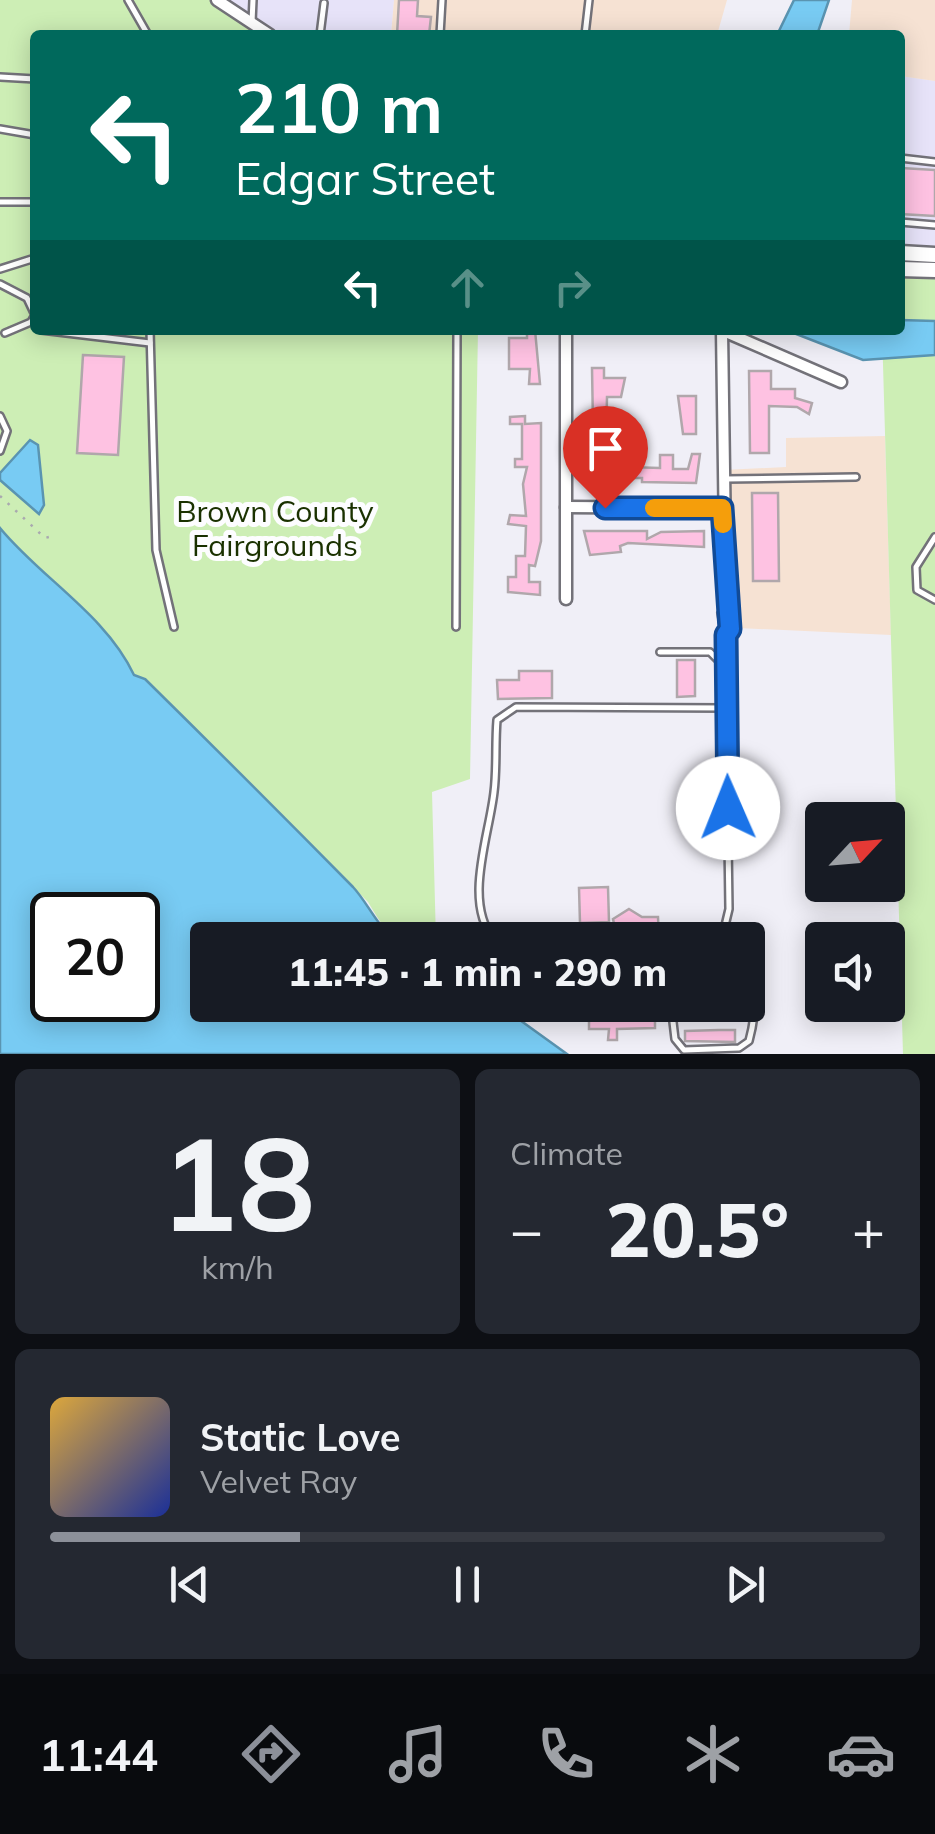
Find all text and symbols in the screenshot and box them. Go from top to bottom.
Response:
text: 210 m [235,63,443,151]
icon: left [70,70,200,200]
text: Edgar Street [235,150,495,206]
icon: left [335,260,390,315]
icon: ahead [440,260,495,315]
icon: right [545,260,600,315]
pin [563,406,648,509]
icon: arrive [578,421,633,476]
park label: Brown County Fairgrounds [176,492,374,564]
position arrow [676,756,780,860]
north arrow [805,802,905,902]
map controls [805,802,905,1022]
speed limit sign: 20 [30,892,160,1022]
button: sound [805,922,905,1022]
text: 11:45 · 1 min · 290 m [288,948,667,996]
text: 18 [159,1100,316,1264]
text: Climate [510,1133,623,1173]
text: 20.5° [606,1182,789,1276]
text: − [510,1195,543,1264]
text: + [852,1195,885,1264]
text: km/h [201,1247,274,1287]
text: Static Love [200,1413,401,1461]
text: Velvet Ray [200,1461,357,1501]
icon: previous [162,1557,217,1612]
icon: pause [440,1557,495,1612]
icon: next [718,1557,773,1612]
icon: directions [236,1719,306,1789]
icon: music [383,1719,453,1789]
icon: phone [531,1719,601,1789]
icon: climate [678,1719,748,1789]
icon: car [826,1719,896,1789]
text: 11:44 [39,1726,158,1782]

